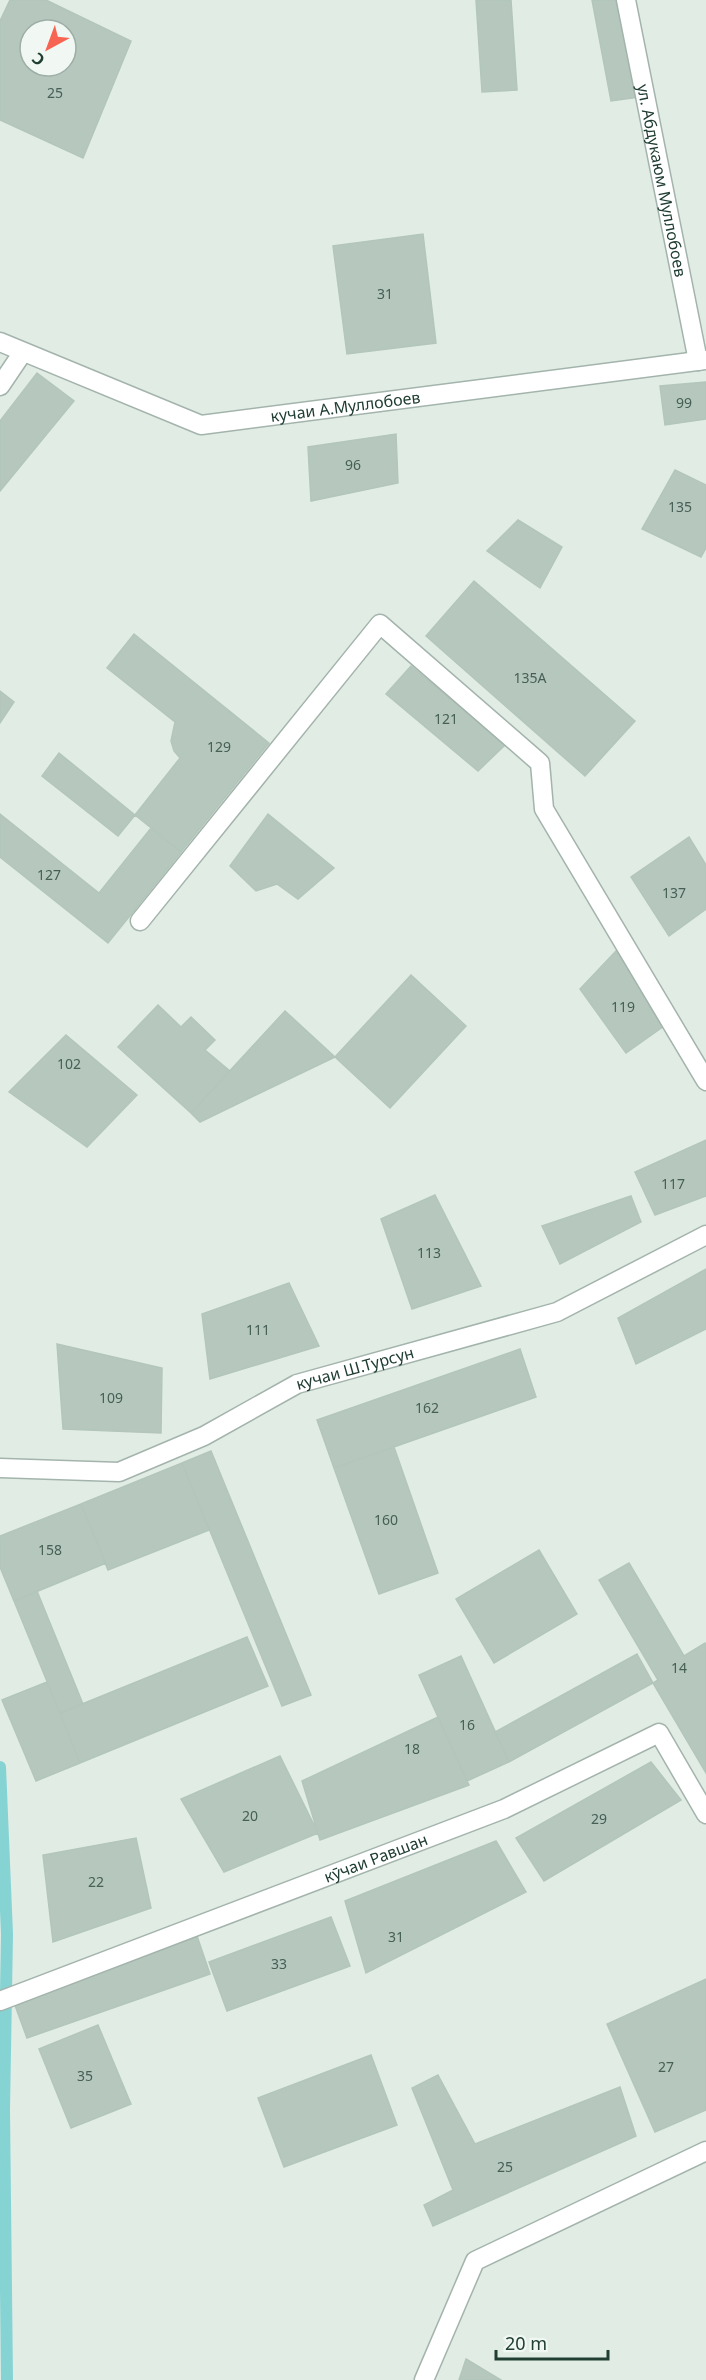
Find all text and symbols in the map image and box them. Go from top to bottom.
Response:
north arrow [18,18,78,78]
text: С [27,48,49,71]
street label: ул. Абдукаюм Муллобоев [632,82,692,279]
house number: 25 [47,83,63,102]
house number: 31 [377,284,393,303]
street label: кучаи А.Муллобоев [269,386,422,427]
house number: 99 [676,393,692,412]
house number: 96 [345,455,361,474]
house number: 135 [668,497,692,516]
house number: 135А [514,668,547,687]
house number: 121 [434,709,458,728]
house number: 129 [207,737,231,756]
house number: 127 [37,865,61,884]
house number: 137 [662,883,686,902]
house number: 119 [611,997,635,1016]
house number: 102 [57,1054,81,1073]
house number: 117 [661,1174,685,1193]
house number: 113 [417,1243,441,1262]
house number: 111 [246,1320,270,1339]
street label: кучаи Ш.Турсун [293,1341,416,1395]
house number: 109 [99,1388,123,1407]
house number: 162 [415,1398,439,1417]
house number: 160 [374,1510,398,1529]
house number: 158 [38,1540,62,1559]
house number: 14 [671,1658,687,1677]
house number: 16 [459,1715,475,1734]
house number: 18 [404,1739,420,1758]
house number: 20 [242,1806,258,1825]
house number: 29 [591,1809,607,1828]
street label: кӯчаи Равшан [321,1828,431,1888]
house number: 22 [88,1872,104,1891]
house number: 31 [388,1927,404,1946]
house number: 33 [271,1954,287,1973]
house number: 27 [658,2057,674,2076]
house number: 35 [77,2066,93,2085]
house number: 25 [497,2157,513,2176]
scale bar [496,2323,608,2361]
text: 20 m [505,2331,547,2355]

